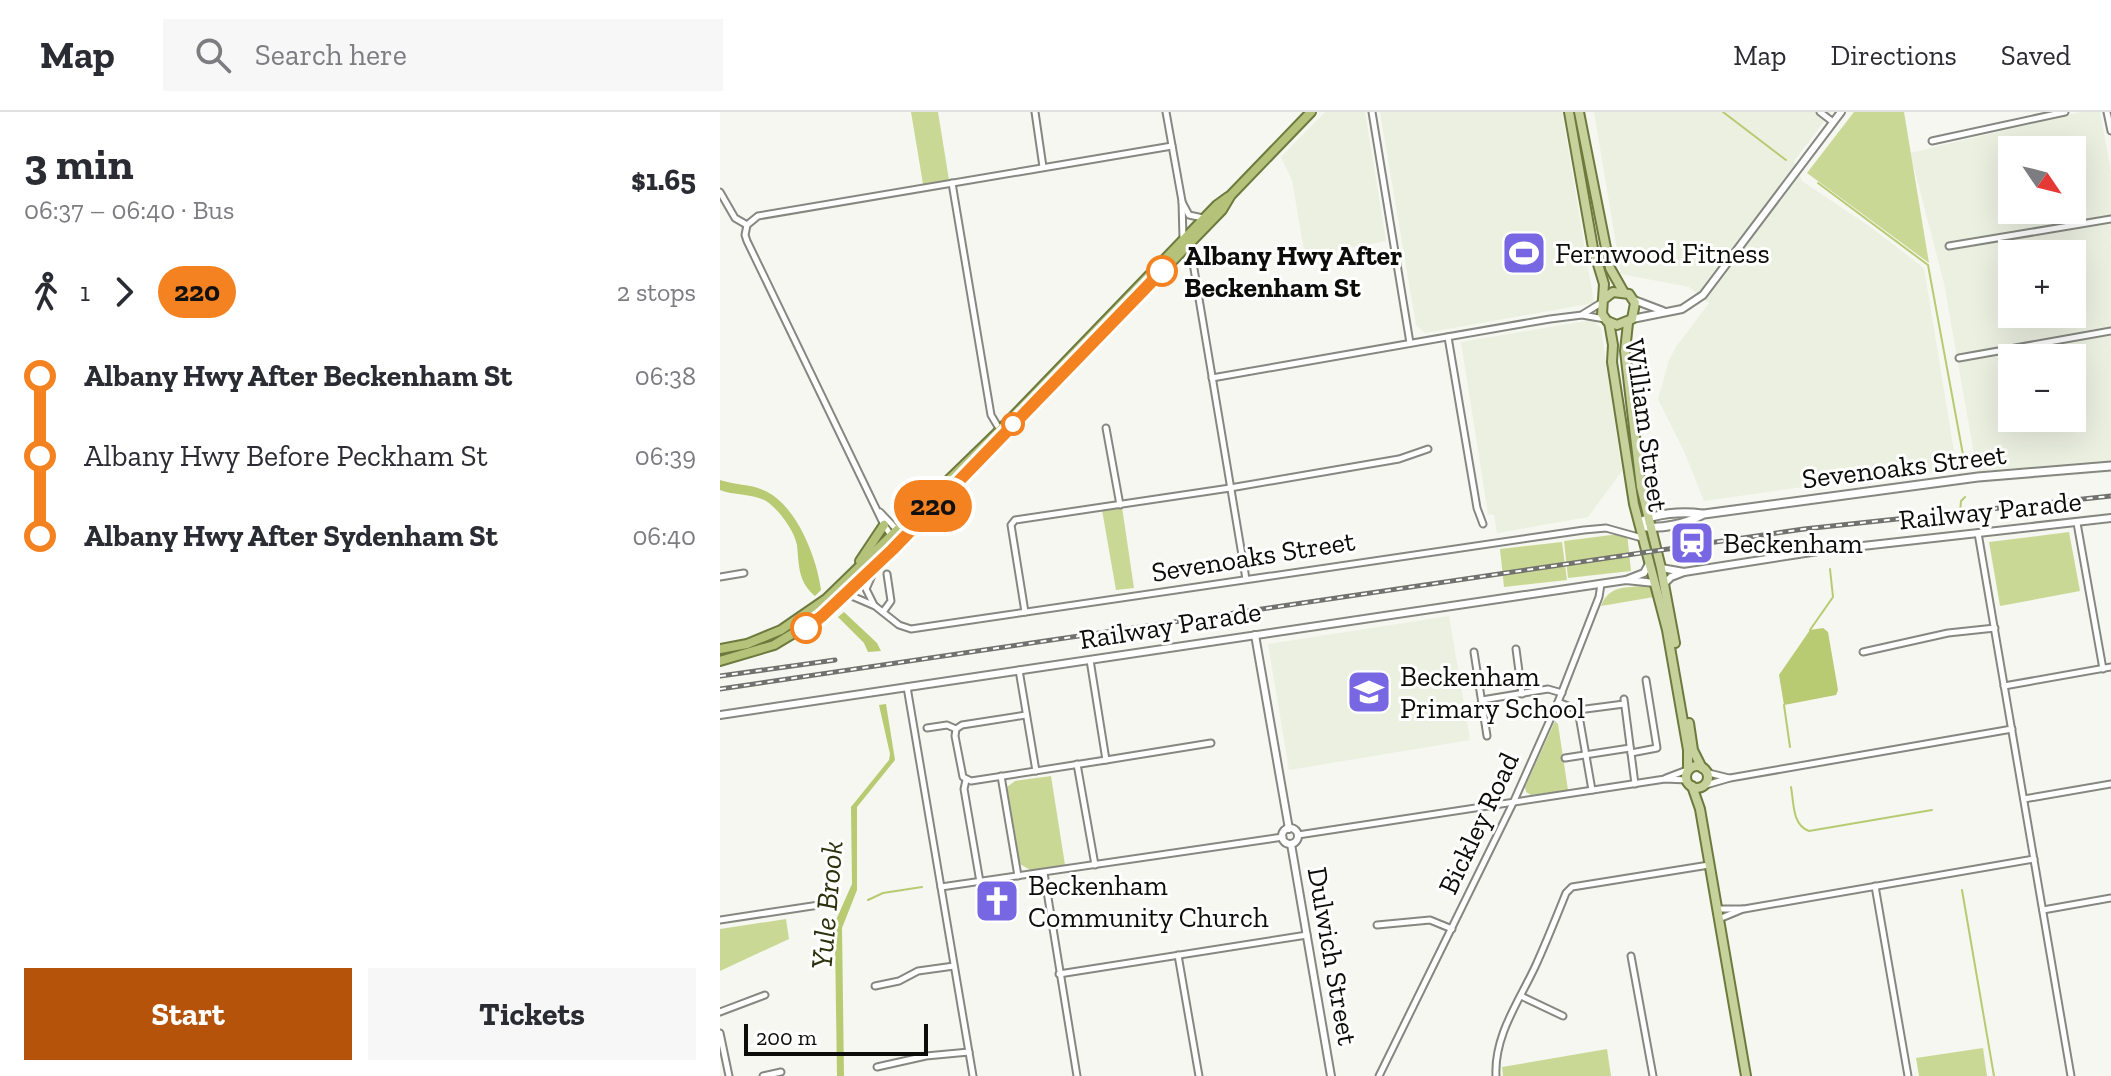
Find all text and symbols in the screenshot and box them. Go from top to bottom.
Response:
search box [163,19,723,91]
text: Map [40,32,115,78]
icon: search [191,33,235,77]
text: Search here [255,37,407,73]
text: Map [1733,39,1786,72]
text: Directions [1830,39,1957,72]
text: Saved [2001,39,2071,72]
north arrow [1998,136,2086,224]
map controls [1998,136,2086,432]
text: 3 min [24,137,133,190]
text: $1.65 [631,162,696,198]
text: 06:37 – 06:40 · Bus [24,194,234,226]
sports icon: Fernwood Fitness [1500,229,1548,277]
place label: Fernwood Fitness [1555,237,1770,270]
place label: Albany Hwy After Beckenham St [1184,239,1402,304]
button: + [1998,240,2086,328]
marker: Albany Hwy After Beckenham St [1147,256,1177,286]
icon: walk [24,270,68,314]
icon: forward [102,270,146,314]
text: 220 [174,275,220,308]
text: 1 [80,276,90,308]
text: 2 stops [617,276,696,308]
street label: William Street [1618,337,1675,514]
button: − [1998,344,2086,432]
text: Albany Hwy After Beckenham St [84,358,512,394]
text: 06:38 [635,360,696,392]
unlabelled marker [1002,413,1024,435]
text: Albany Hwy Before Peckham St [84,438,488,474]
street label: Sevenoaks Street [1800,438,2009,495]
text: 06:39 [635,440,696,472]
line badge: 220 [887,480,979,532]
street label: Railway Parade [1897,485,2083,536]
text: 220 [910,489,956,522]
text: Albany Hwy After Sydenham St [84,518,498,554]
station icon: Beckenham [1668,519,1716,567]
text: 06:40 [632,520,696,552]
street label: Sevenoaks Street [1149,524,1358,589]
place label: Beckenham [1723,527,1863,560]
street label: Railway Parade [1077,595,1263,656]
unlabelled marker [791,613,821,643]
place label: Beckenham Primary School [1400,660,1585,725]
school or university icon: Beckenham Primary School [1345,668,1393,716]
street label: Bickley Road [1431,747,1526,899]
water label: Yule Brook [803,839,851,971]
street label: Dulwich Street [1301,864,1365,1048]
place label: Beckenham Community Church [1028,869,1269,934]
church icon: Beckenham Community Church [973,877,1021,925]
button: Start [24,968,352,1060]
button: Tickets [368,968,696,1060]
scale bar [744,1020,928,1056]
text: 200 m [756,1024,817,1051]

